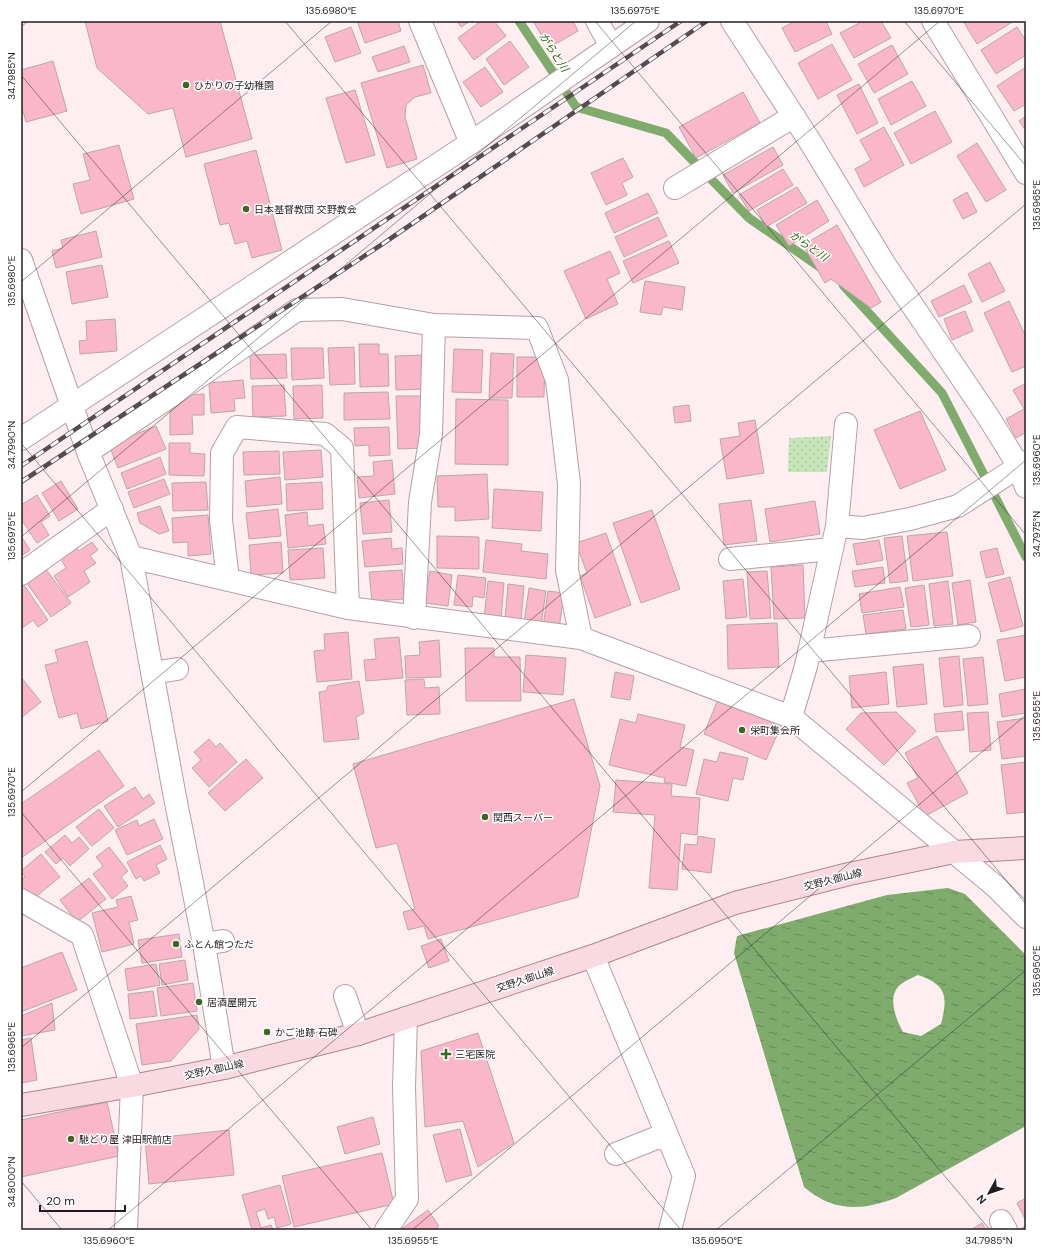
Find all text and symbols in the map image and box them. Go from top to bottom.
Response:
text: 135.6980°E [306,4,357,17]
text: 135.6975°E [610,4,660,17]
text: 135.6970°E [914,4,964,17]
water label: がらと川 [536,30,572,75]
text: 34.7985°N [5,52,18,100]
place label: ひかりの子幼稚園 [194,79,274,92]
marker: ひかりの子幼稚園 [181,80,191,90]
text: 135.6965°E [1030,179,1043,230]
place label: 日本基督教団 交野教会 [254,203,357,216]
marker: 日本基督教団 交野教会 [241,204,251,214]
water label: がらと川 [787,228,832,265]
text: 135.6980°E [5,255,18,307]
text: 34.7990°N [5,421,18,469]
text: 135.6960°E [1030,434,1043,486]
text: 135.6975°E [5,511,18,561]
text: 34.7975°N [1030,511,1043,557]
text: 135.6955°E [1030,690,1043,741]
place label: 栄町集会所 [750,724,800,737]
marker: 栄町集会所 [737,725,747,735]
text: 135.6970°E [5,767,18,817]
place label: 関西スーパー [493,811,553,824]
marker: 関西スーパー [480,812,490,822]
street label: 交野久御山線 [802,866,864,893]
place label: ふとん館つただ [184,938,254,951]
marker: ふとん館つただ [171,939,181,949]
text: 135.6950°E [1030,945,1043,997]
street label: 交野久御山線 [495,964,556,995]
place label: 居酒屋開元 [207,996,257,1009]
marker: 居酒屋開元 [194,997,204,1007]
text: 135.6965°E [5,1021,18,1072]
place label: かご池跡 石碑 [275,1026,338,1039]
marker: かご池跡 石碑 [262,1027,272,1037]
marker: 三宅医院 [440,1048,452,1060]
place label: 三宅医院 [455,1048,495,1061]
street label: 交野久御山線 [183,1057,245,1082]
place label: 馳どり屋 津田駅前店 [79,1133,172,1146]
marker: 馳どり屋 津田駅前店 [66,1134,76,1144]
text: 34.8000°N [5,1156,18,1207]
north arrow [969,1173,1009,1213]
scale bar [40,1187,125,1213]
text: N [973,1192,989,1207]
text: 20 m [46,1193,75,1209]
text: 135.6960°E [83,1234,135,1247]
text: 135.6955°E [388,1234,439,1247]
text: 135.6950°E [691,1234,743,1247]
text: 34.7985°N [965,1234,1013,1247]

